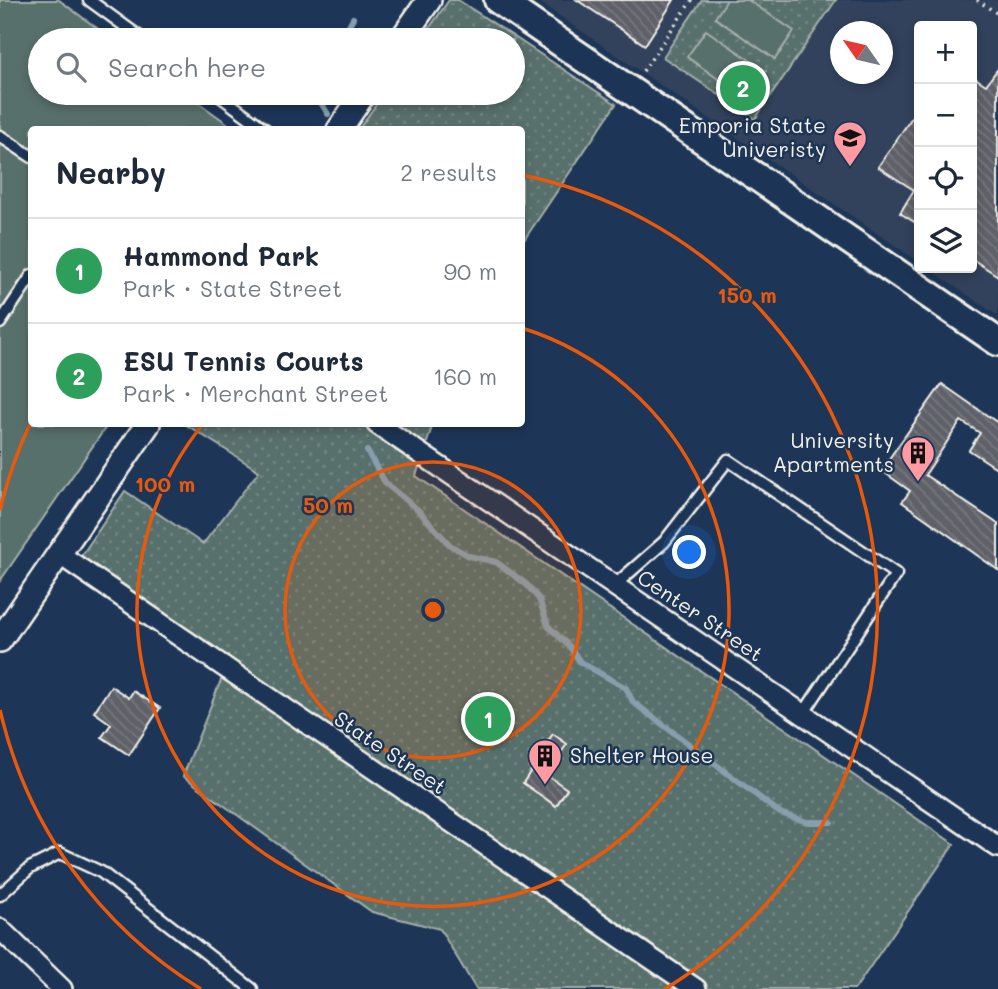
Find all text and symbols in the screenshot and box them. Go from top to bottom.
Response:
north arrow [830,21,893,84]
map controls [914,21,977,273]
button: + [914,21,977,84]
search box [28,28,525,105]
icon: search [52,48,90,86]
text: Search here [108,50,266,84]
pin: 2 [720,62,766,114]
button: − [914,84,977,147]
place label: Emporia State Univeristy [679,111,826,162]
school or university icon: Emporia State Univeristy [831,119,869,168]
button: locate [914,147,977,210]
text: Nearby [56,152,166,192]
text: 2 results [400,157,497,187]
button: layers [914,210,977,273]
text: Hammond Park [123,239,319,273]
text: 1 [74,256,84,286]
text: 90 m [444,256,497,286]
text: Park · State Street [123,273,342,303]
text: 150 m [717,281,777,308]
text: ESU Tennis Courts [123,344,364,378]
text: 2 [73,361,85,391]
text: 160 m [433,361,497,391]
text: Park · Merchant Street [123,378,388,408]
place label: University Apartments [773,426,894,477]
building icon: University Apartments [899,434,937,483]
text: 100 m [135,470,195,497]
text: 50 m [303,491,353,518]
your location [672,535,706,569]
street label: Center Street [633,563,769,667]
centre of rings [421,598,445,622]
pin: 1 [465,693,511,745]
street label: State Street [329,704,452,799]
building icon: Shelter House [526,737,564,786]
place label: Shelter House [570,741,714,768]

